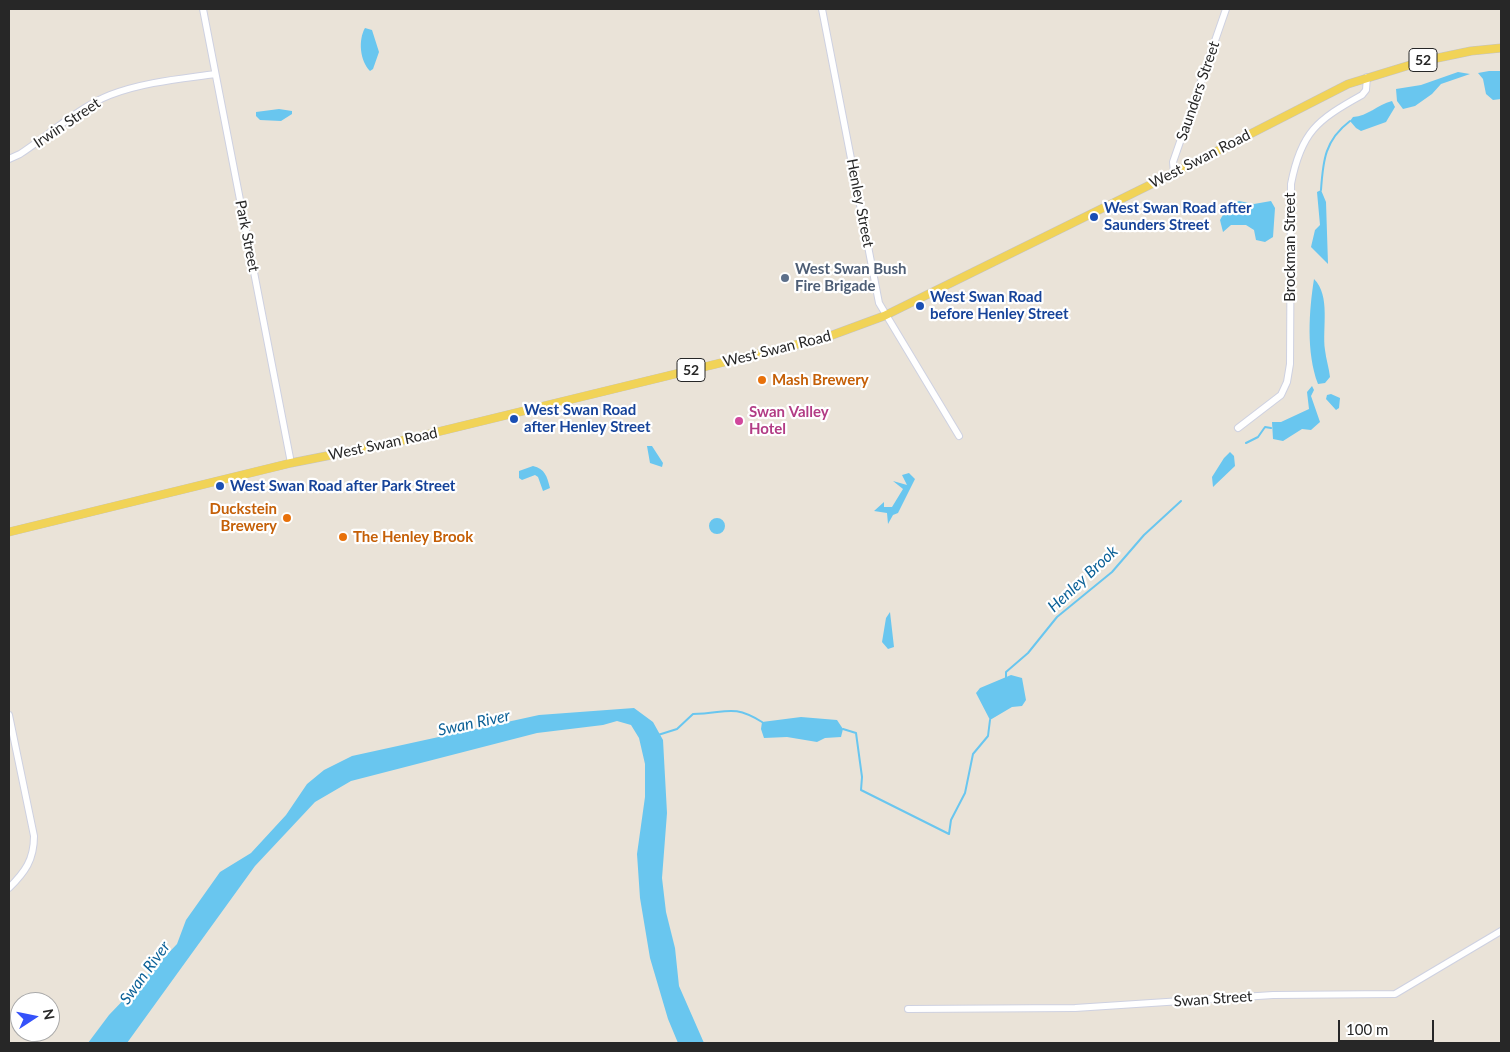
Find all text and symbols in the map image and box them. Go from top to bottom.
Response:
street label: Saunders Street [1173,39,1223,143]
road number: 52 [1409,48,1437,72]
street label: Irwin Street [30,94,104,152]
street label: West Swan Road [1147,126,1253,192]
street label: Henley Street [843,157,877,249]
street label: Brockman Street [1281,192,1299,302]
street label: Park Street [231,199,263,273]
place label: West Swan Road after Saunders Street [1104,199,1251,234]
marker: West Swan Road after Saunders Street [1088,211,1100,223]
place label: West Swan Bush Fire Brigade [795,260,907,295]
marker: West Swan Bush Fire Brigade [779,272,791,284]
place label: West Swan Road before Henley Street [930,288,1068,323]
marker: West Swan Road before Henley Street [914,300,926,312]
street label: West Swan Road [721,327,833,371]
road number: 52 [677,358,705,382]
place label: Mash Brewery [772,371,869,389]
marker: Mash Brewery [756,374,768,386]
place label: West Swan Road after Henley Street [524,401,651,436]
place label: Swan Valley Hotel [749,403,829,438]
marker: West Swan Road after Henley Street [508,413,520,425]
marker: Swan Valley Hotel [733,415,745,427]
street label: West Swan Road [327,424,439,464]
place label: West Swan Road after Park Street [230,477,455,495]
marker: West Swan Road after Park Street [214,480,226,492]
place label: Duckstein Brewery [210,500,277,535]
marker: Duckstein Brewery [281,512,293,524]
place label: The Henley Brook [353,528,473,546]
marker: The Henley Brook [337,531,349,543]
water label: Henley Brook [1044,542,1122,616]
water label: Swan River [436,706,512,740]
water label: Swan River [116,938,174,1008]
street label: Swan Street [1173,987,1253,1011]
north arrow [10,992,60,1042]
text: N [40,1007,59,1021]
scale bar [1340,1010,1436,1042]
text: 100 m [1346,1020,1388,1038]

